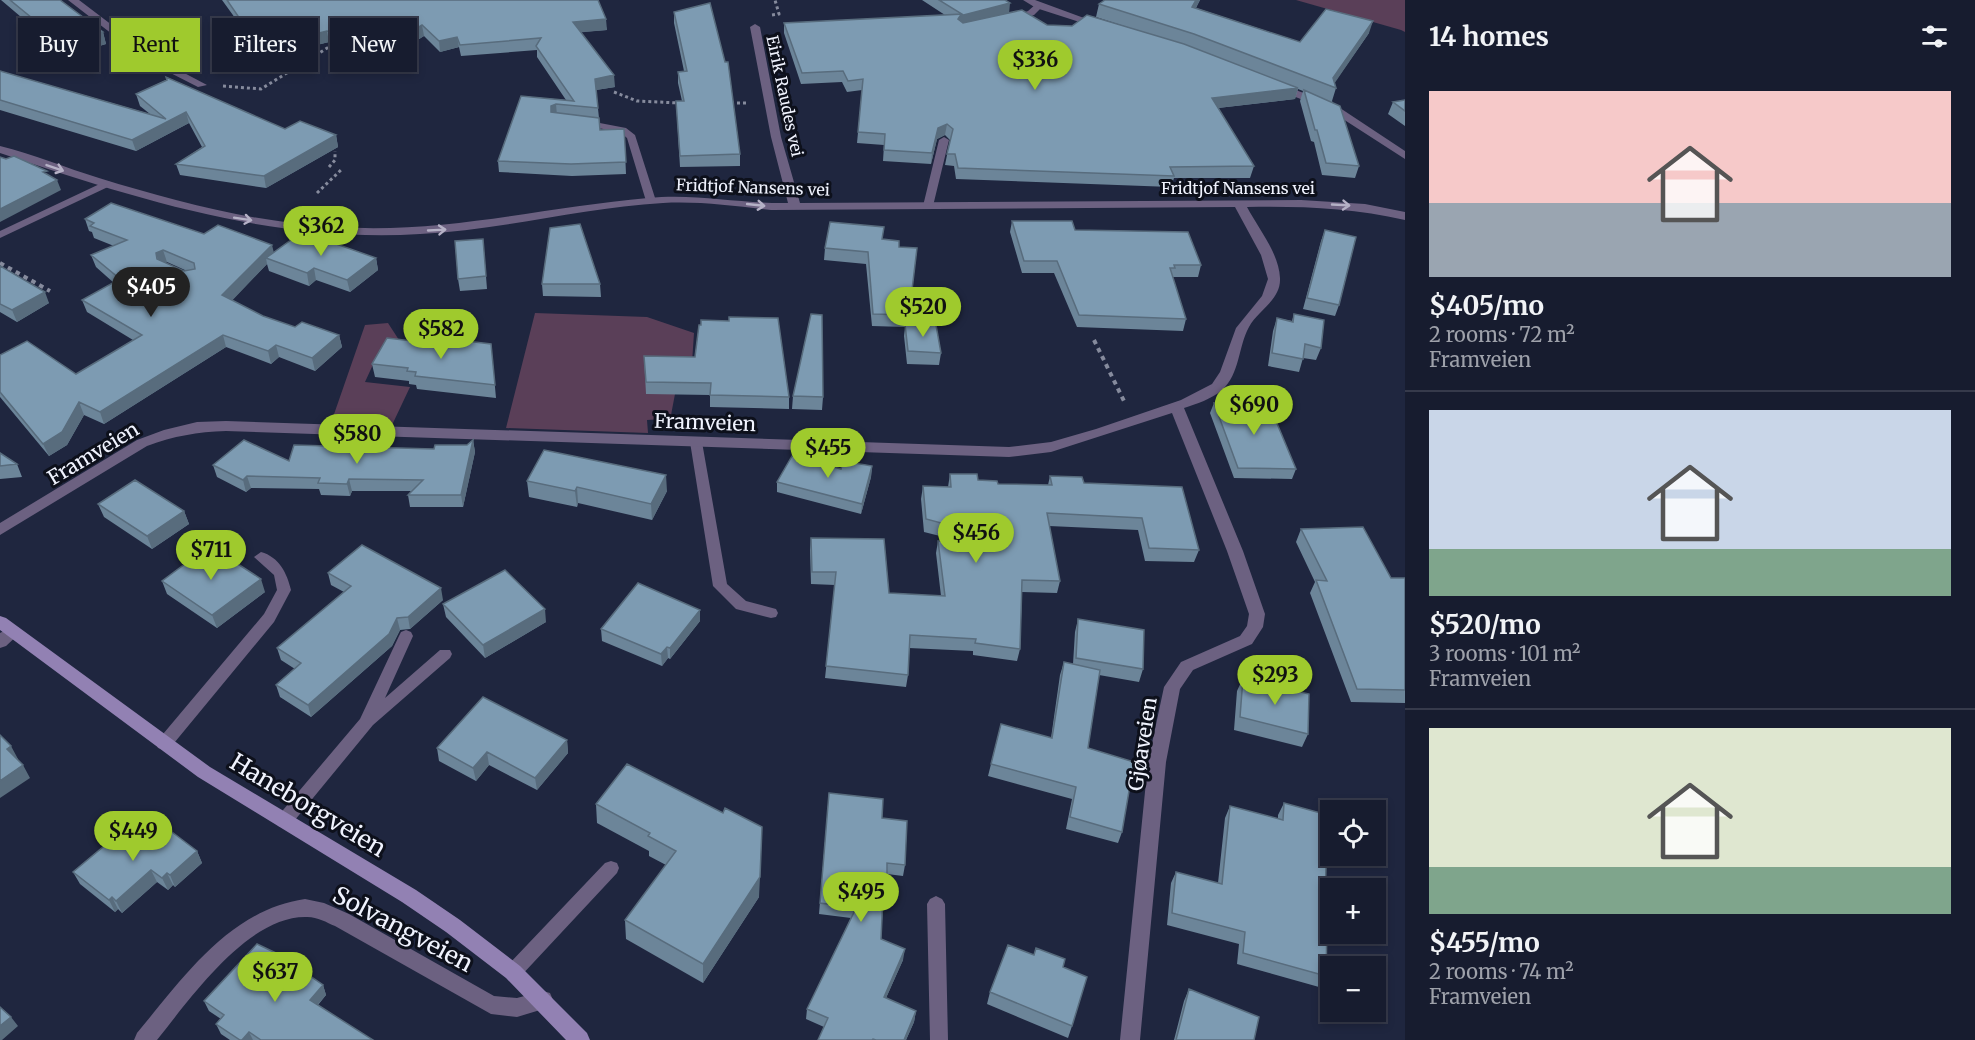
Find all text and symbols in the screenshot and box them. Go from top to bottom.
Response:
chip: Buy [18,18,99,72]
chip: Rent [111,18,200,72]
chip: Filters [212,18,318,72]
chip: New [330,18,417,72]
text: 14 homes [1429,20,1549,53]
icon: filters [1918,20,1951,53]
street label: Eirik Raudes vei [762,34,808,158]
pin: $336 [999,40,1071,91]
text: $336 [1012,47,1058,72]
icon: home [1636,130,1744,238]
one-way arrow [45,163,64,174]
street label: Fridtjof Nansens vei [676,174,830,200]
street label: Fridtjof Nansens vei [1161,178,1315,198]
one-way arrow [746,200,766,211]
one-way arrow [1330,200,1350,211]
pin: $362 [285,206,357,257]
text: $362 [297,213,345,238]
one-way arrow [233,214,253,225]
one-way arrow [427,225,447,236]
pin: $405 [115,267,187,318]
text: $405 [126,274,176,299]
pin: $520 [887,287,959,338]
text: $405/mo [1429,289,1544,322]
text: $520 [899,294,947,319]
pin: $582 [405,309,477,360]
text: $582 [417,316,465,341]
text: 2 rooms · 72 m² [1429,322,1575,347]
text: Framveien [1429,347,1531,372]
pin: $690 [1218,385,1290,436]
text: $690 [1229,392,1279,417]
street label: Framveien [653,408,757,436]
pin: $580 [321,414,393,465]
street label: Framveien [43,416,143,490]
text: $580 [333,421,381,446]
pin: $455 [792,428,864,479]
text: $455 [805,435,851,460]
icon: home [1636,449,1744,557]
pin: $456 [940,513,1012,564]
text: $456 [952,520,1000,545]
pin: $711 [175,530,247,581]
text: $711 [190,537,232,562]
text: $520/mo [1429,608,1541,641]
text: 3 rooms · 101 m² [1429,641,1580,666]
pin: $293 [1239,655,1311,706]
text: $293 [1251,662,1299,687]
text: Framveien [1429,666,1531,691]
street label: Gjøaveien [1122,695,1162,793]
street label: Haneborgveien [224,746,392,864]
icon: home [1636,767,1744,875]
map controls [1320,800,1386,1022]
button: locate [1320,800,1386,866]
pin: $449 [97,811,169,862]
text: $449 [108,818,158,843]
pin: $495 [825,872,897,923]
button: + [1320,878,1386,944]
street label: Solvangveien [327,879,479,979]
text: $495 [837,879,885,904]
text: $455/mo [1429,926,1540,959]
pin: $637 [239,952,311,1003]
button: − [1320,956,1386,1022]
text: $637 [252,959,298,984]
text: 2 rooms · 74 m² [1429,959,1574,984]
text: Framveien [1429,984,1531,1009]

